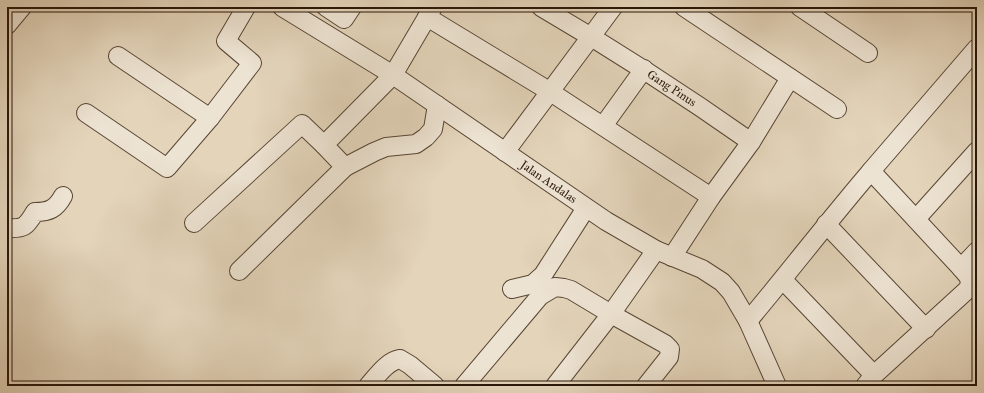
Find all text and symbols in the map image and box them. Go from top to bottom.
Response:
street label: Gang Pinus [645,67,699,109]
street label: Jalan Andalas [516,156,580,206]

